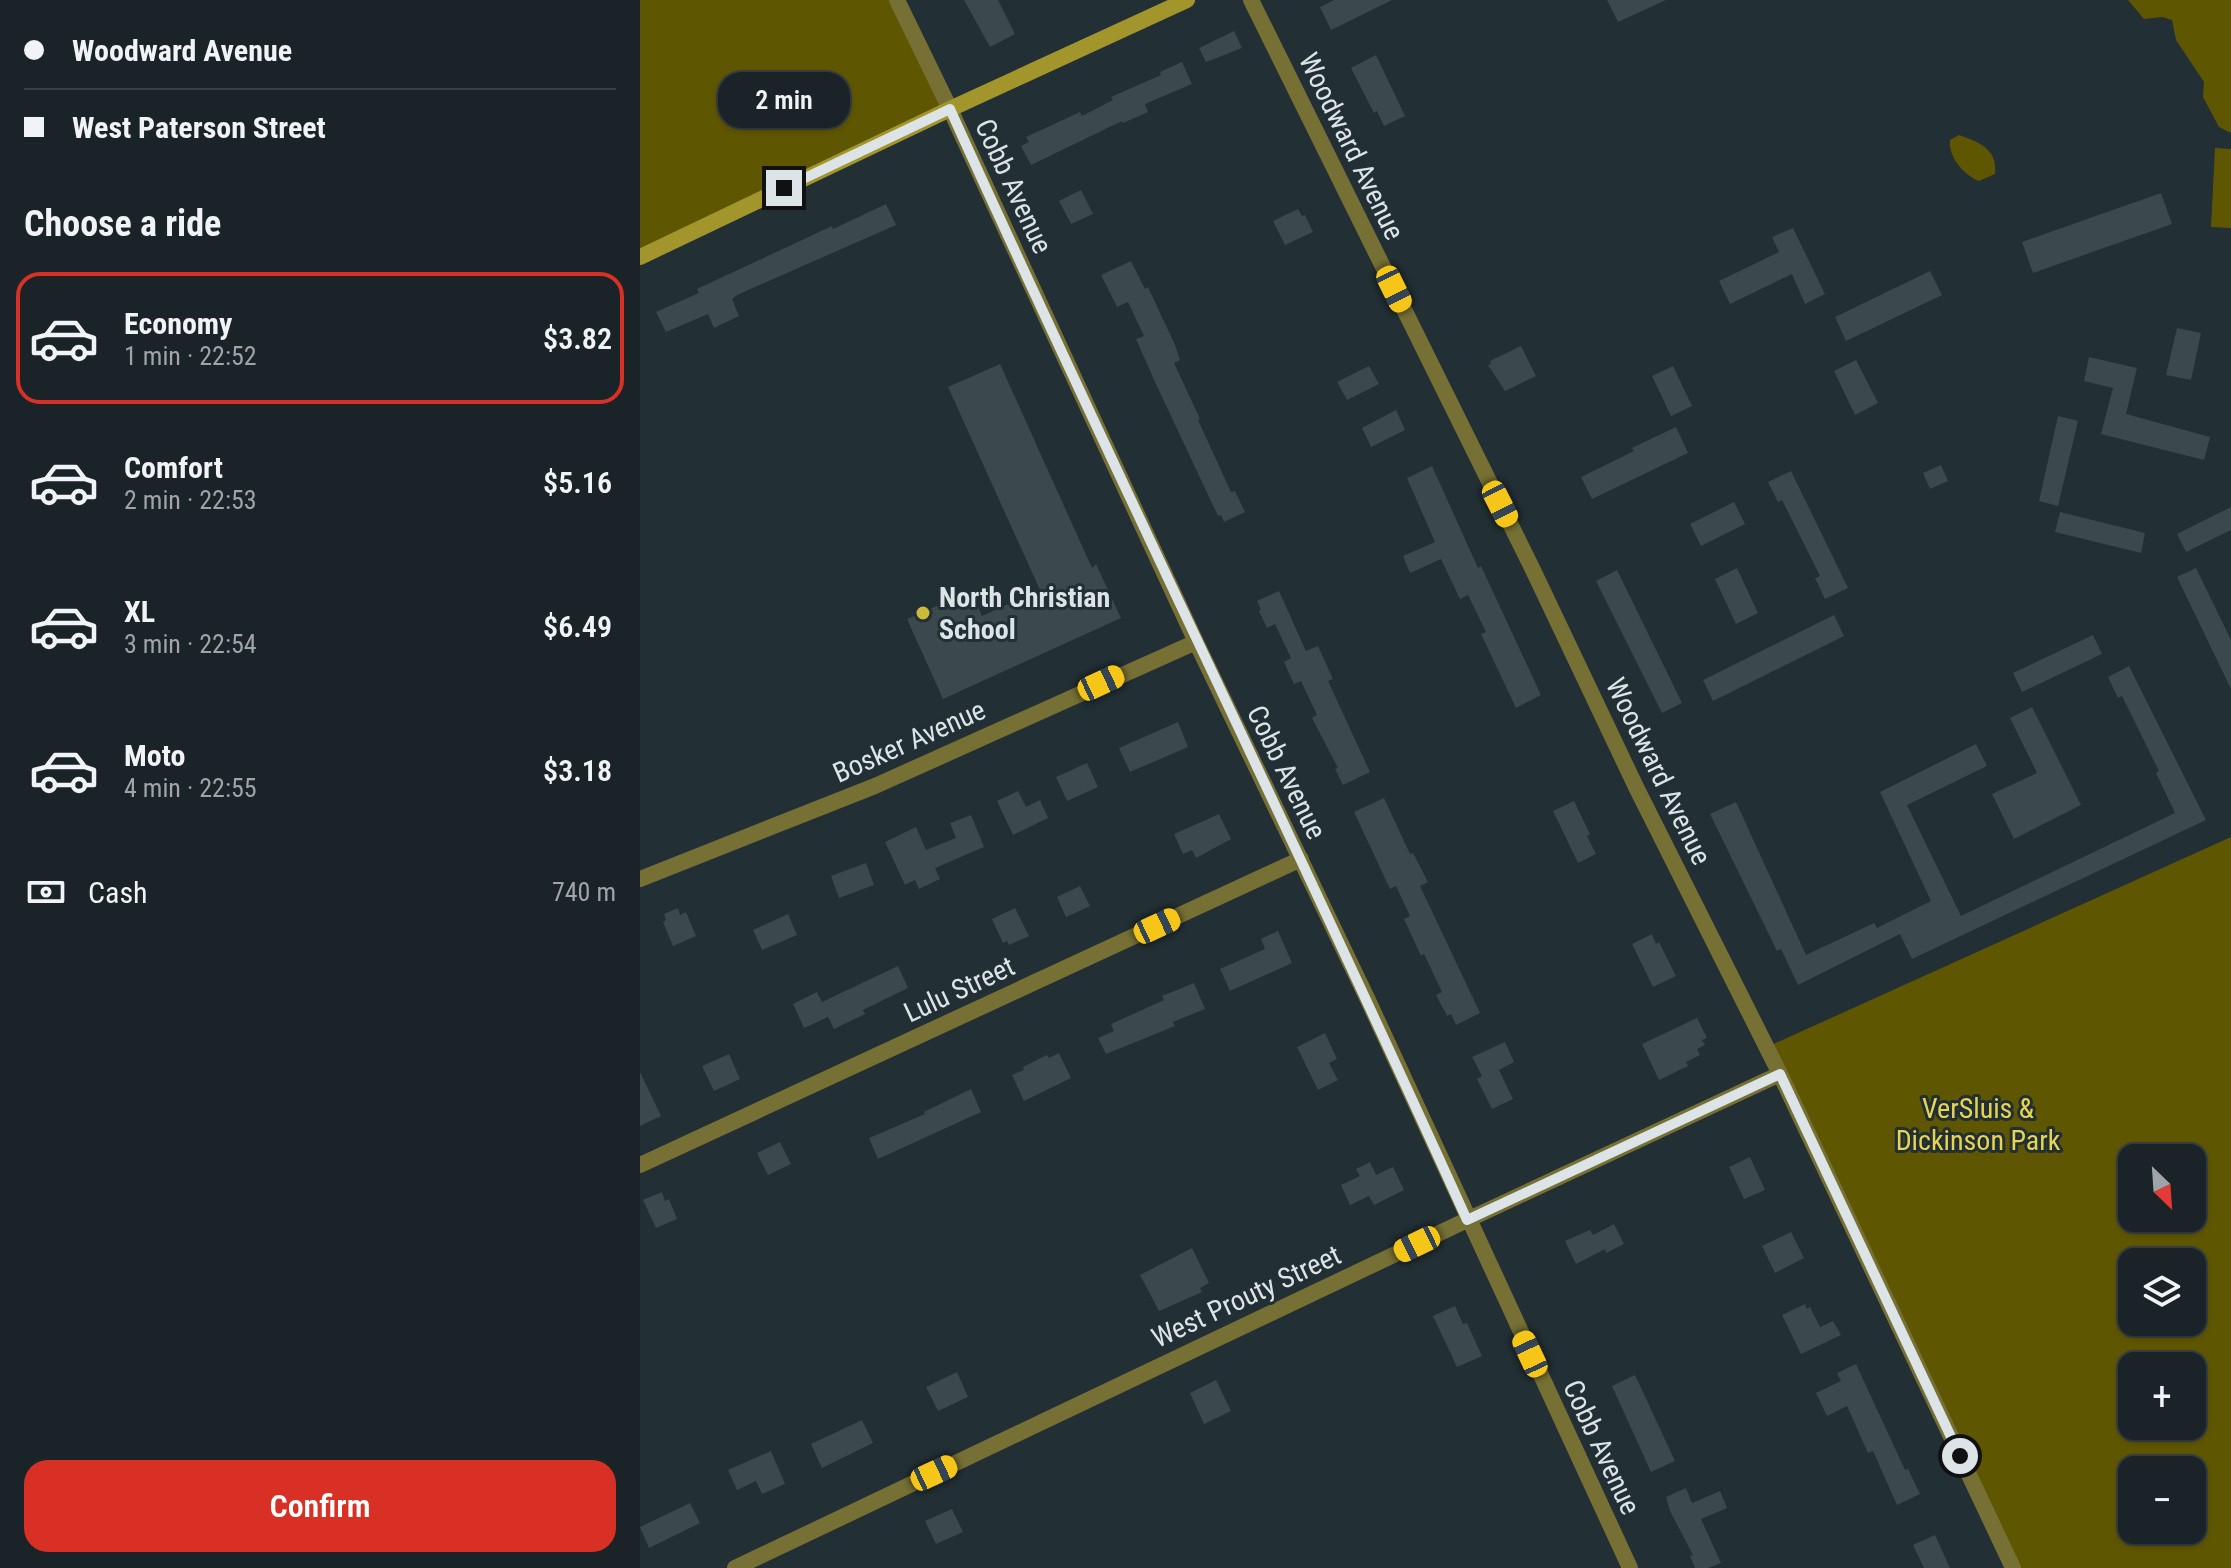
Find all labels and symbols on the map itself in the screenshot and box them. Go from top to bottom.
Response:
street label: Woodward Avenue [1292,47,1411,245]
callout: 2 min [718,72,850,128]
street label: Cobb Avenue [968,114,1059,259]
route end [766,170,802,206]
car [1373,262,1415,316]
car [1478,477,1522,531]
place label: North Christian School [939,581,1110,646]
marker: North Christian School [914,604,932,622]
car [1074,662,1128,704]
street label: Woodward Avenue [1599,672,1718,870]
street label: Bosker Avenue [828,693,990,790]
street label: Cobb Avenue [1240,700,1333,844]
car [1130,905,1184,947]
street label: Lulu Street [899,950,1020,1029]
park label: VerSluis & Dickinson Park [1896,1092,2061,1157]
north arrow [2118,1144,2206,1232]
car [1390,1223,1444,1265]
street label: West Prouty Street [1146,1238,1346,1355]
car [1509,1327,1551,1381]
street label: Cobb Avenue [1556,1375,1647,1520]
route start [1942,1438,1978,1474]
car [907,1452,961,1494]

